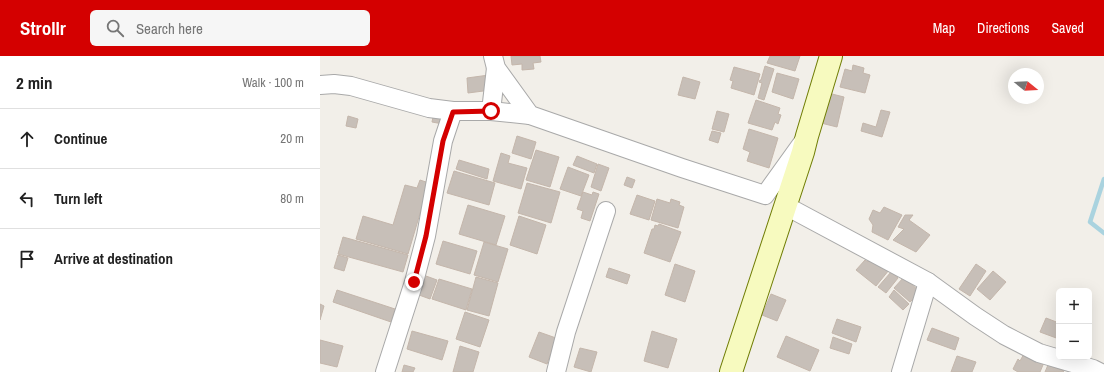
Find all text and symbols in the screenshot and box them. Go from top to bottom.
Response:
search box [90,10,370,46]
text: Strollr [20,15,66,41]
icon: search [104,17,126,39]
text: Search here [136,18,203,39]
text: Map [933,19,955,37]
text: Directions [977,19,1029,37]
text: Saved [1051,19,1084,37]
north arrow [1008,68,1044,104]
text: 2 min [16,71,52,94]
text: Walk · 100 m [242,74,304,91]
route start [482,102,500,120]
icon: ahead [16,128,38,150]
text: Continue [54,128,107,149]
text: 20 m [280,130,304,147]
icon: left [16,188,38,210]
text: Turn left [54,188,102,209]
text: 80 m [280,190,304,207]
icon: arrive [16,248,38,270]
text: Arrive at destination [54,248,173,269]
route end [405,273,423,291]
map controls [1056,288,1092,360]
button: + [1056,288,1092,324]
button: − [1056,324,1092,360]

